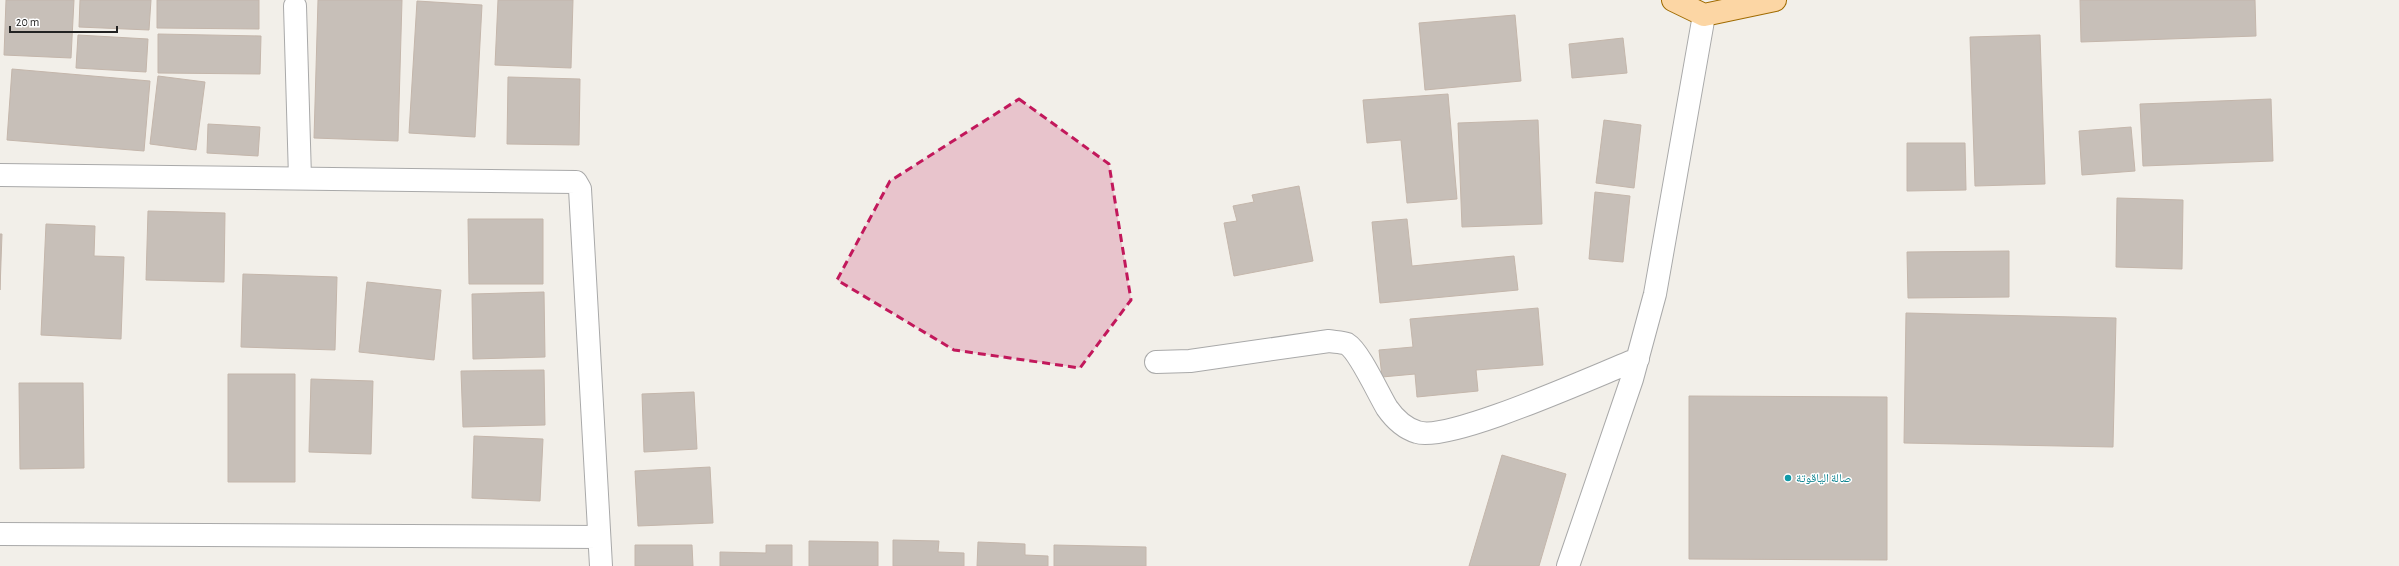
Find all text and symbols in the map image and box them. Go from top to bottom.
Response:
scale bar [10,8,117,34]
text: 20 m [16,16,39,28]
place label: صالة الياقوتة [1796,472,1851,485]
marker: صالة الياقوتة [1783,473,1793,483]

